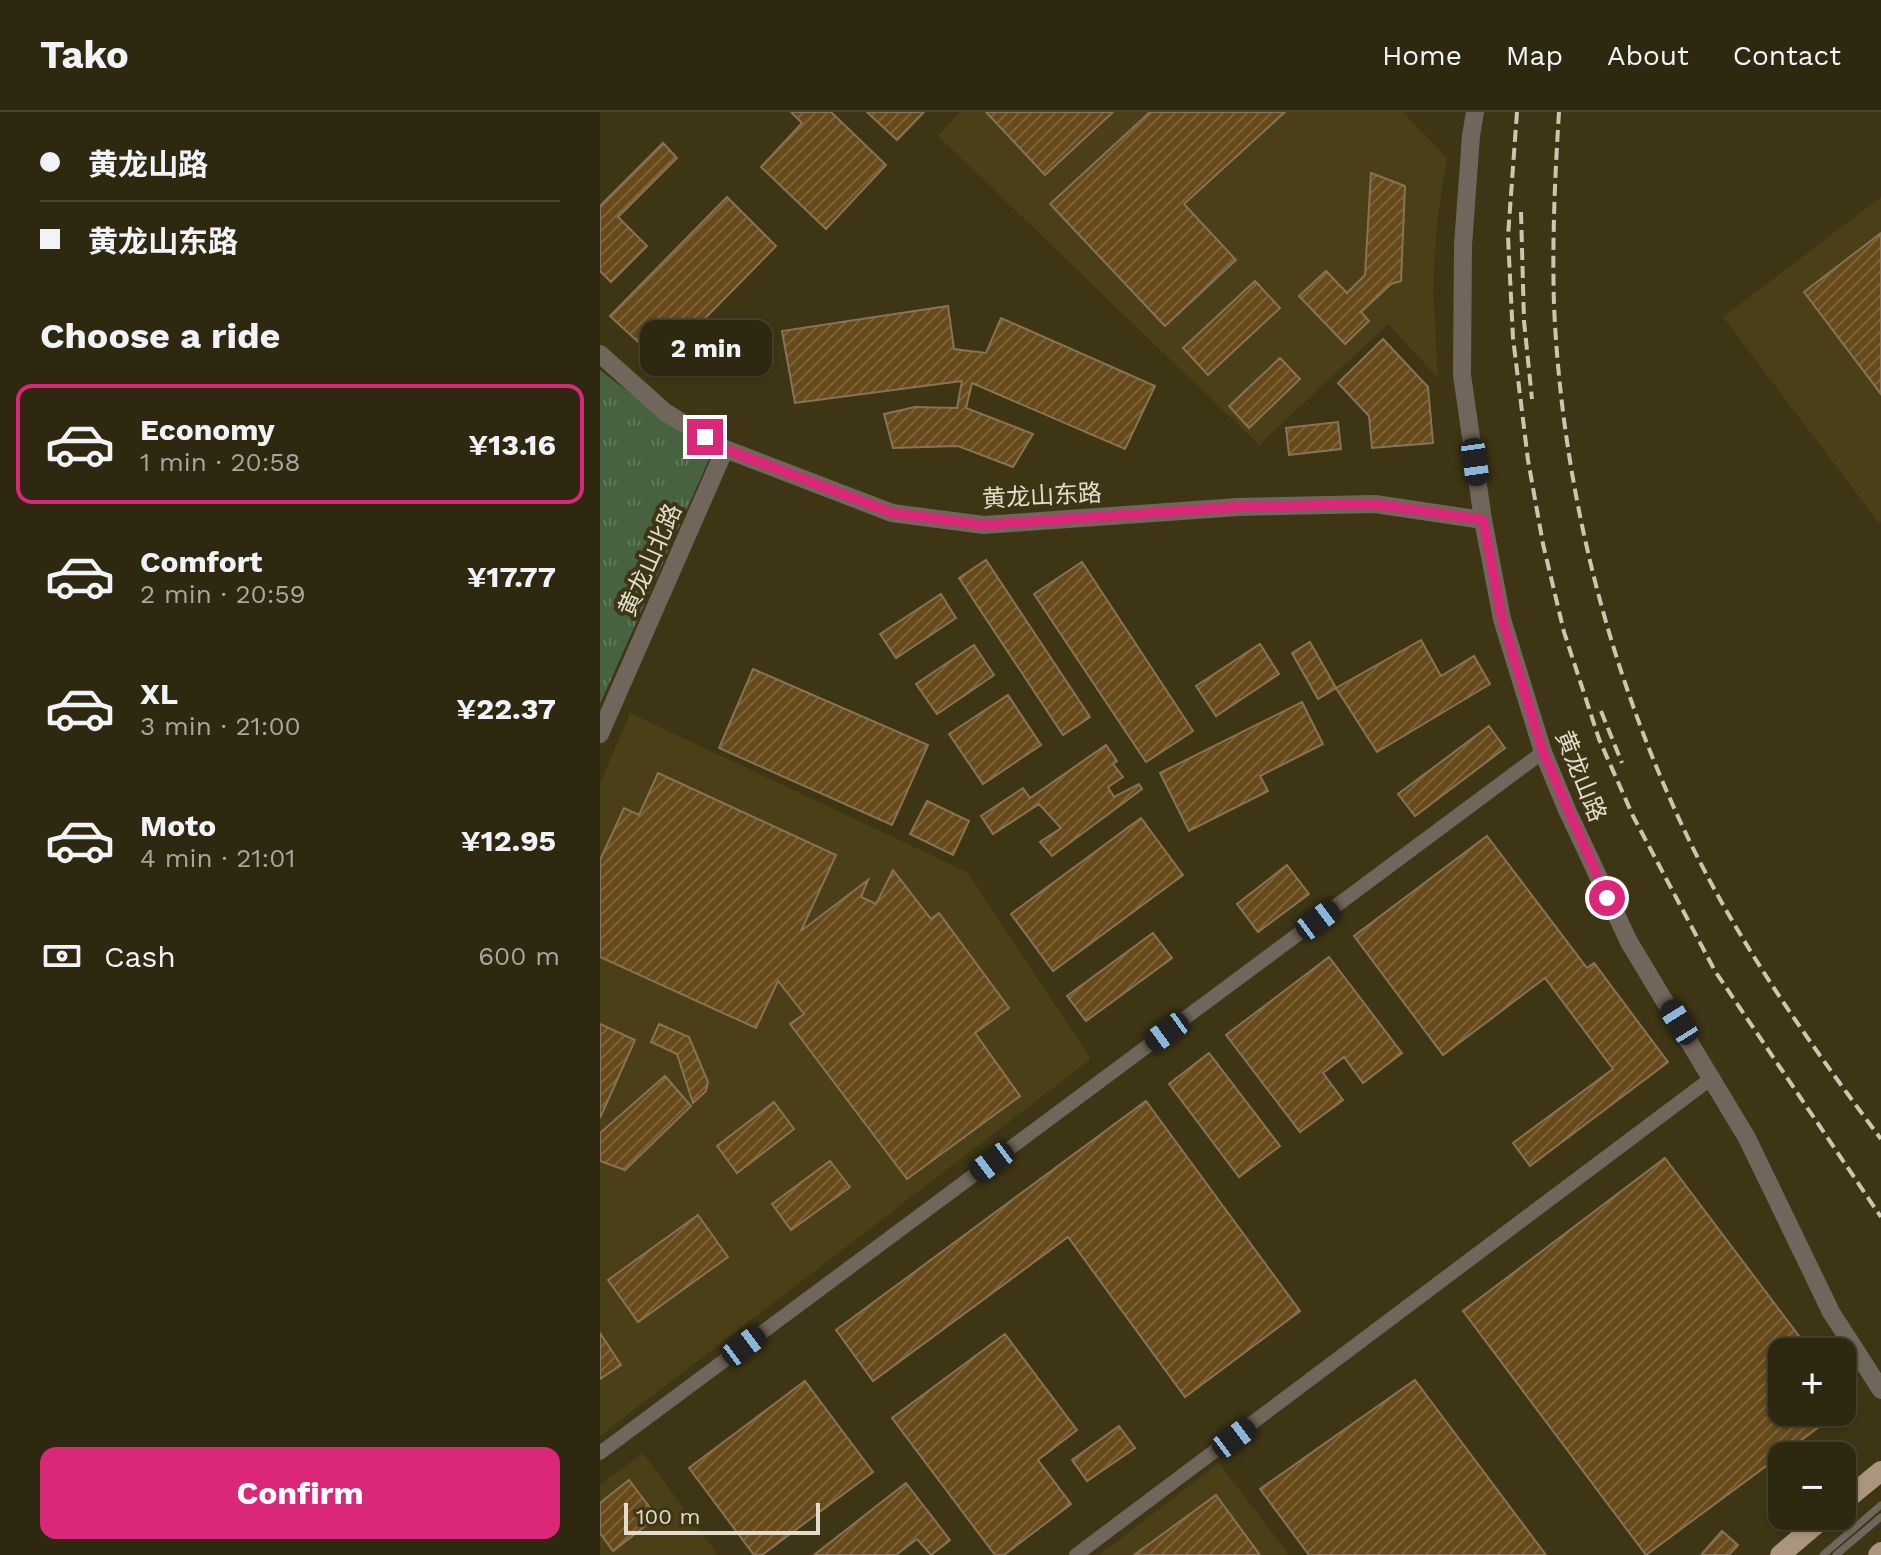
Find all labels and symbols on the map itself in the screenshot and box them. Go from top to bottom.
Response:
callout: 2 min [639,321,771,377]
route end [687,419,723,455]
car [1460,437,1490,487]
street label: 黄龙山东路 [981,479,1103,513]
street label: 黄龙山北路 [613,499,687,621]
street label: 黄龙山路 [1550,726,1612,826]
route start [1589,880,1625,916]
car [1292,896,1344,944]
car [1656,995,1702,1049]
car [1141,1008,1193,1056]
car [966,1138,1018,1186]
car [718,1322,770,1370]
car [1208,1414,1260,1462]
scale bar [624,1499,820,1535]

